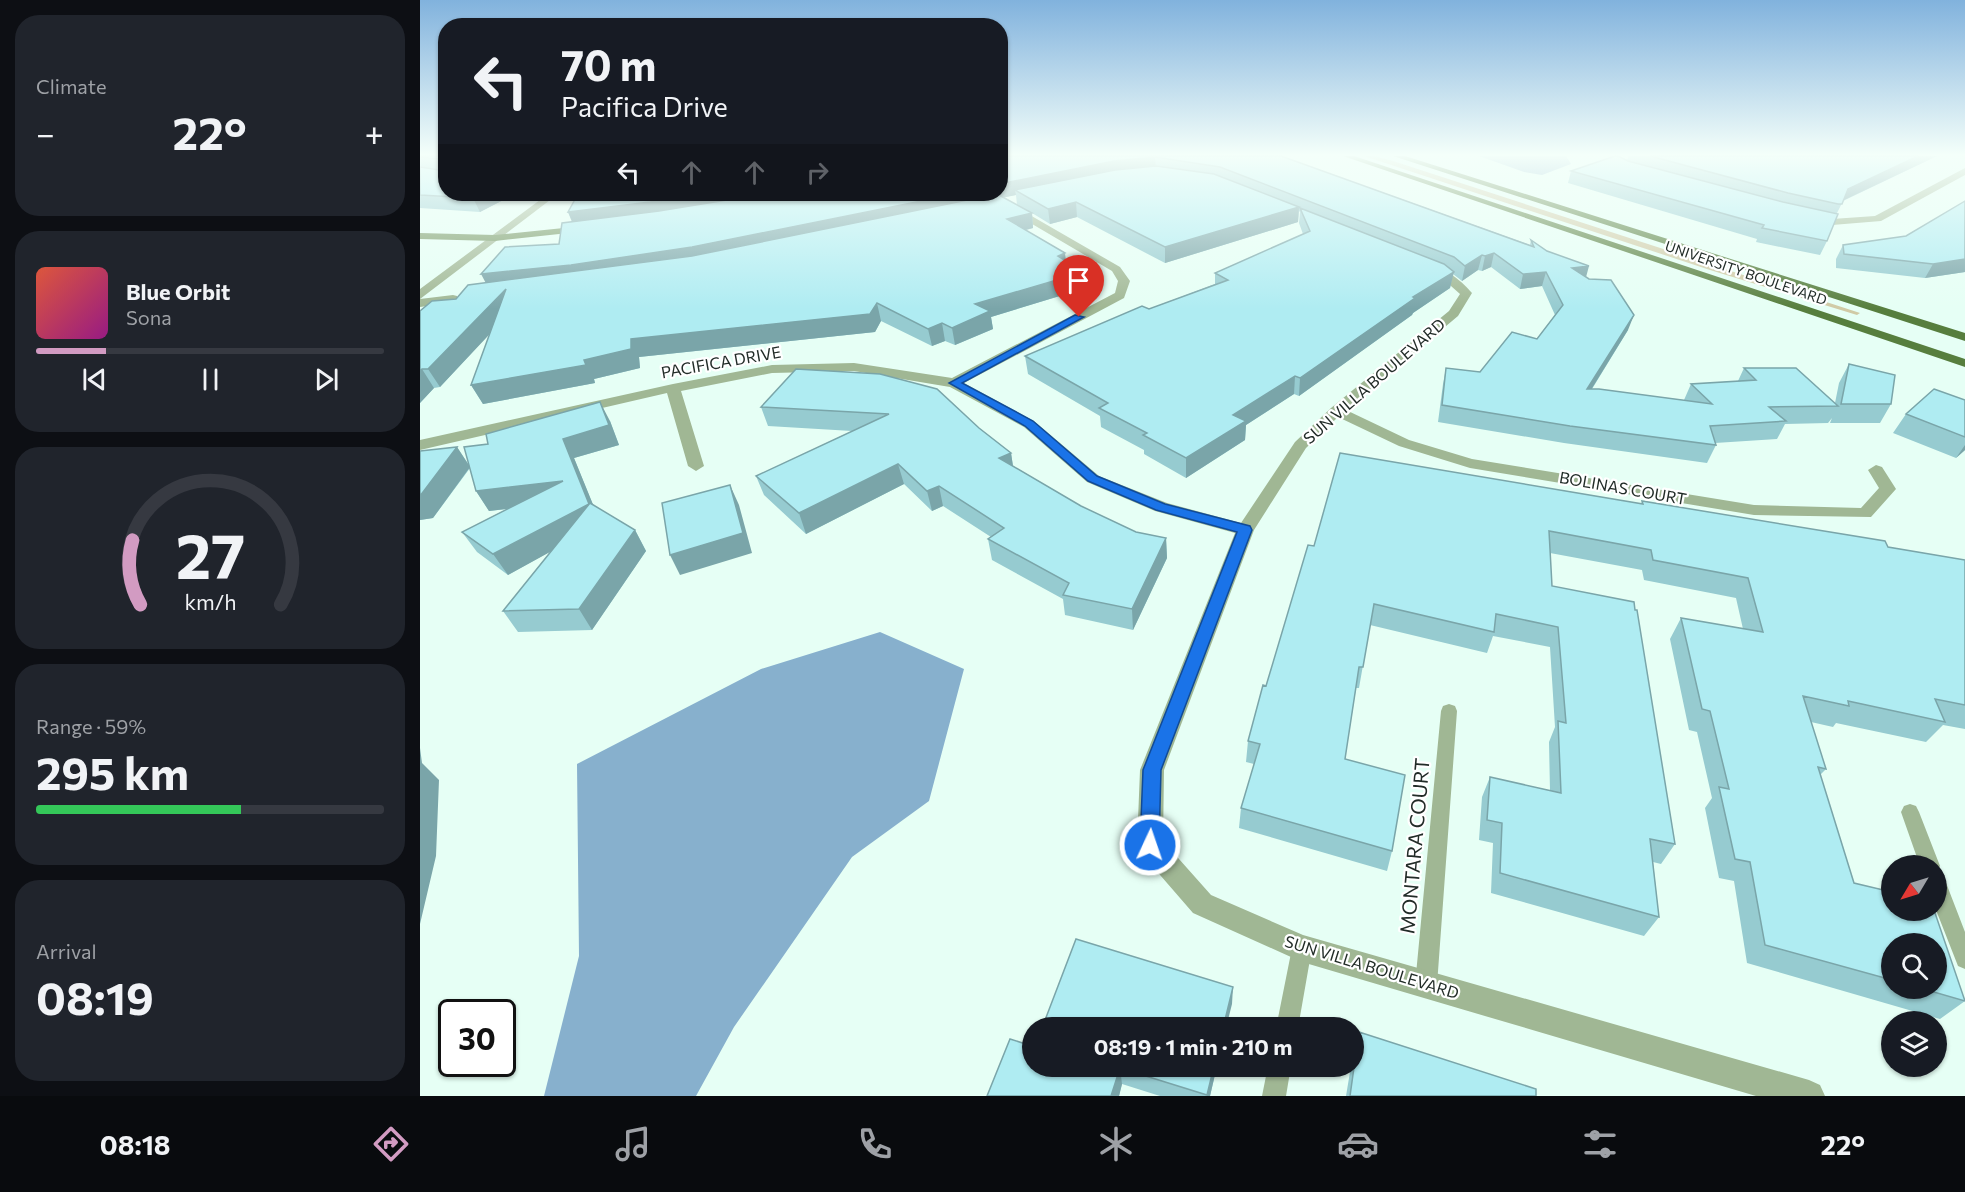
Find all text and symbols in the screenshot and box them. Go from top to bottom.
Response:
text: 70 m [561,38,656,90]
icon: left [462,42,540,120]
text: Climate [36,74,106,98]
text: Pacifica Drive [561,90,728,123]
text: 22° [173,104,247,159]
text: − [36,112,55,153]
text: + [365,112,384,153]
icon: left [612,156,645,189]
icon: ahead [675,156,708,189]
icon: ahead [738,156,771,189]
icon: right [801,156,834,189]
street label: UNIVERSITY BOULEVARD [1663,237,1829,308]
pin [1053,255,1104,317]
icon: arrive [1062,264,1095,297]
text: Blue Orbit [126,278,230,305]
text: Sona [126,305,172,329]
street label: SUN VILLA BOULEVARD [1299,314,1448,447]
street label: PACIFICA DRIVE [660,342,782,381]
icon: previous [78,363,111,396]
icon: pause [194,363,227,396]
icon: next [310,363,343,396]
street label: BOLINAS COURT [1558,467,1688,508]
text: 27 [175,516,245,592]
text: km/h [184,588,236,614]
text: Range · 59% [36,714,146,738]
text: 295 km [36,744,189,799]
street label: MONTARA COURT [1394,757,1434,935]
position arrow [1118,813,1182,877]
north arrow [1881,855,1947,921]
map controls [1881,855,1947,1077]
street label: SUN VILLA BOULEVARD [1283,931,1462,1002]
button: search [1881,933,1947,999]
text: Arrival [36,939,97,963]
text: 08:19 [36,969,154,1024]
speed limit sign: 30 [438,999,516,1077]
button: layers [1881,1011,1947,1077]
text: 08:19 · 1 min · 210 m [1094,1033,1292,1060]
icon: directions [370,1123,412,1165]
icon: music [612,1123,654,1165]
icon: phone [854,1123,896,1165]
icon: climate [1095,1123,1137,1165]
icon: car [1337,1123,1379,1165]
icon: filters [1579,1123,1621,1165]
text: 08:18 [100,1128,171,1161]
text: 22° [1821,1128,1865,1161]

